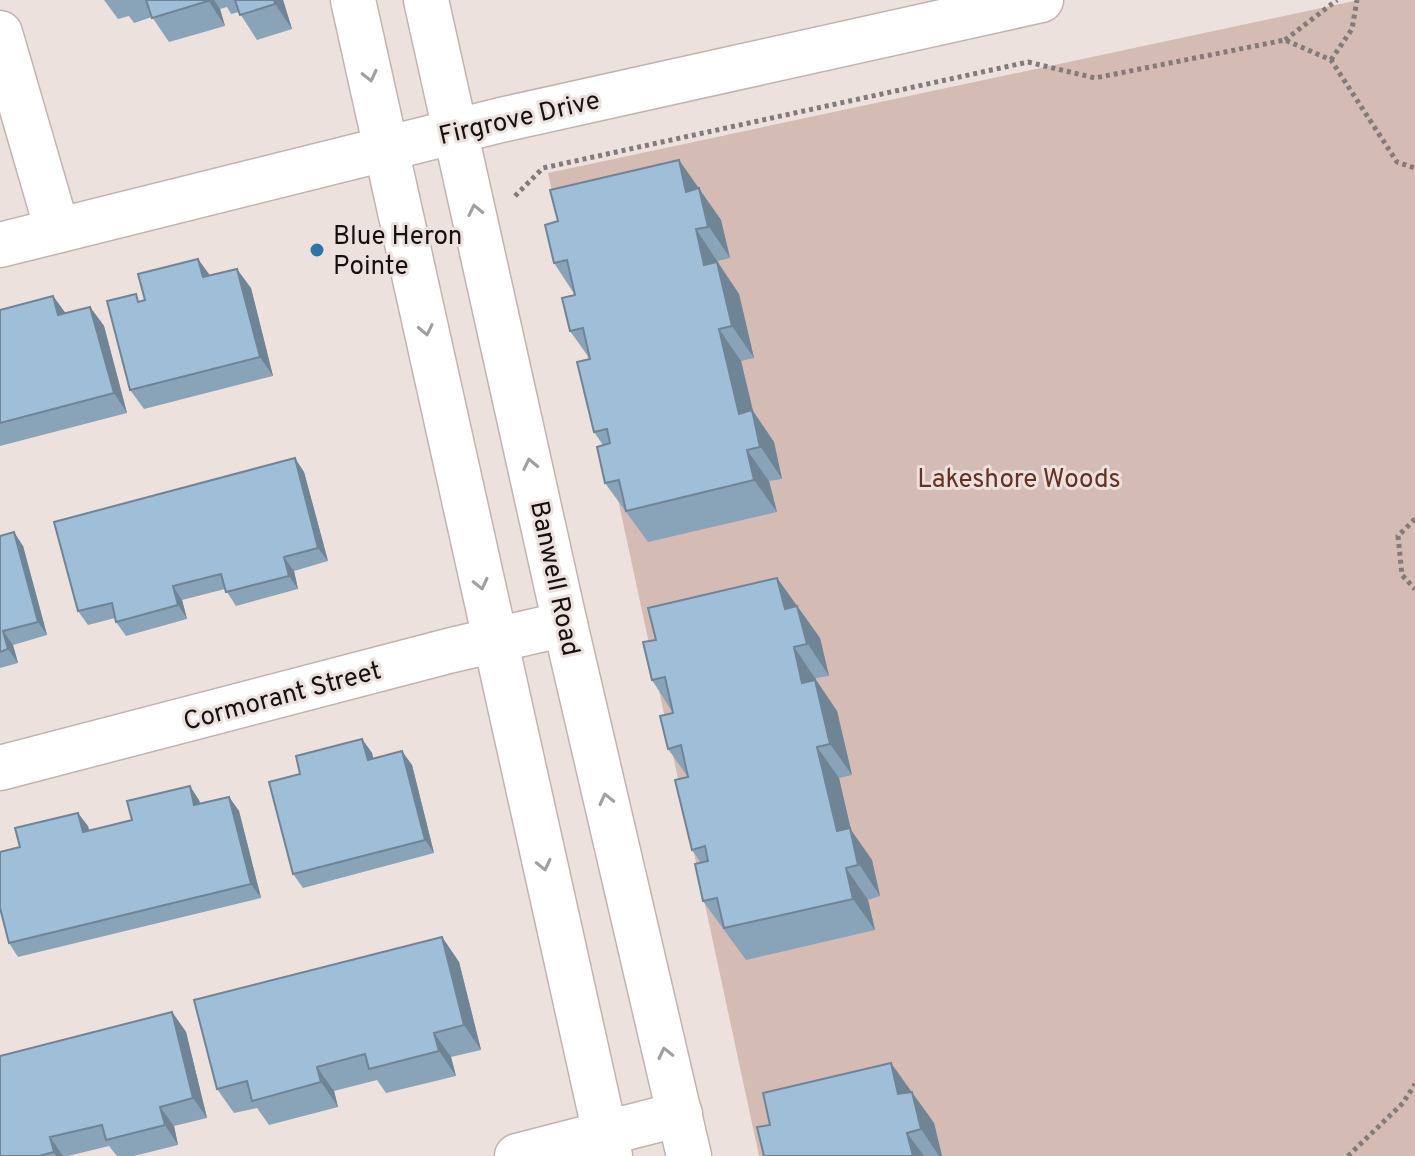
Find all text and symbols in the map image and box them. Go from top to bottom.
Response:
one-way arrow [361,69,378,82]
street label: Firgrove Drive [436,85,603,154]
one-way arrow [467,204,484,217]
place label: Blue Heron Pointe [333,221,462,284]
marker: Blue Heron Pointe [308,241,326,259]
one-way arrow [417,323,434,336]
one-way arrow [522,458,539,471]
park label: Lakeshore Woods [917,464,1121,497]
street label: Banwell Road [521,498,586,659]
one-way arrow [472,577,489,590]
street label: Cormorant Street [180,655,385,740]
one-way arrow [598,793,615,807]
one-way arrow [535,858,552,871]
one-way arrow [658,1046,675,1060]

